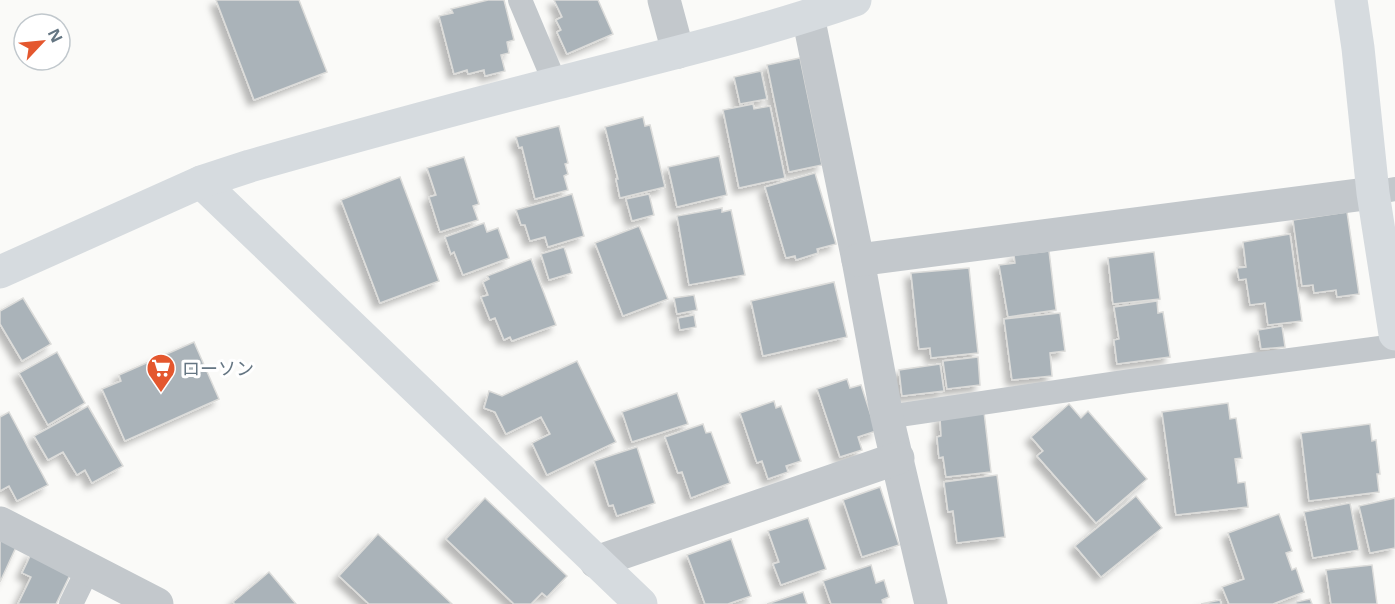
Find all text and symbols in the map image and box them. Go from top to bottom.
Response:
north arrow [12,12,72,72]
text: N [43,25,68,46]
supermarket icon: ローソン [145,352,177,394]
place label: ローソン [182,356,254,380]

